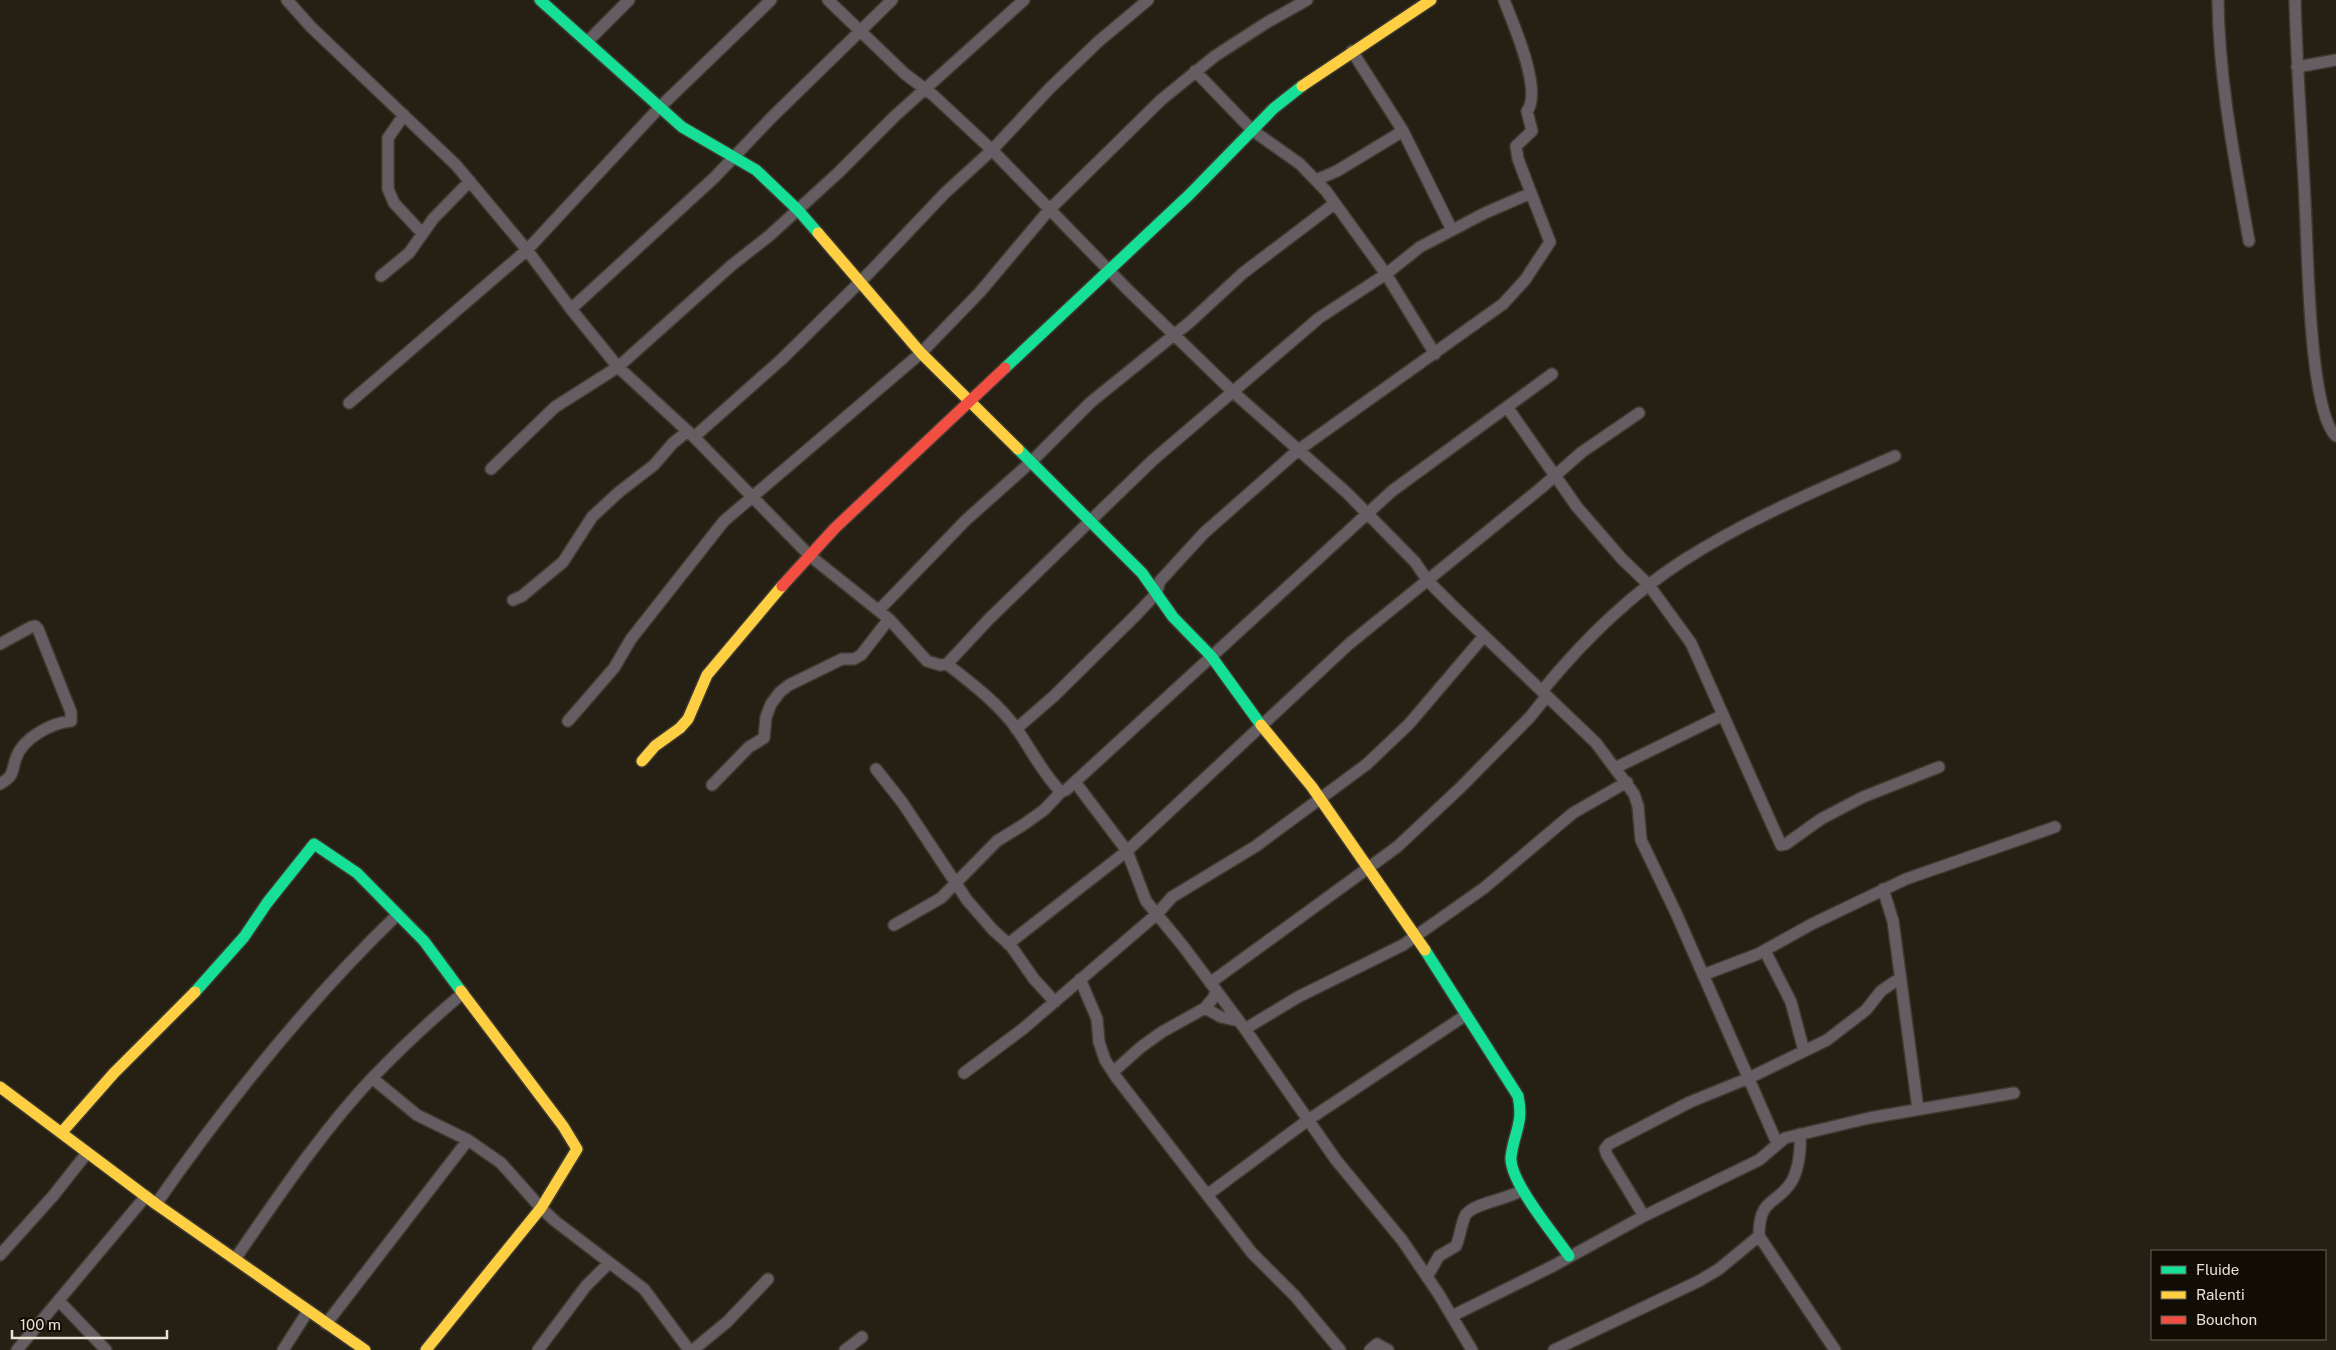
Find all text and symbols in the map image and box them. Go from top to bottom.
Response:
legend [2151,1250,2326,1340]
text: Fluide [2196,1261,2239,1278]
text: Ralenti [2196,1286,2245,1303]
scale bar [12,1308,168,1340]
text: Bouchon [2196,1311,2257,1328]
text: 100 m [20,1316,61,1333]

